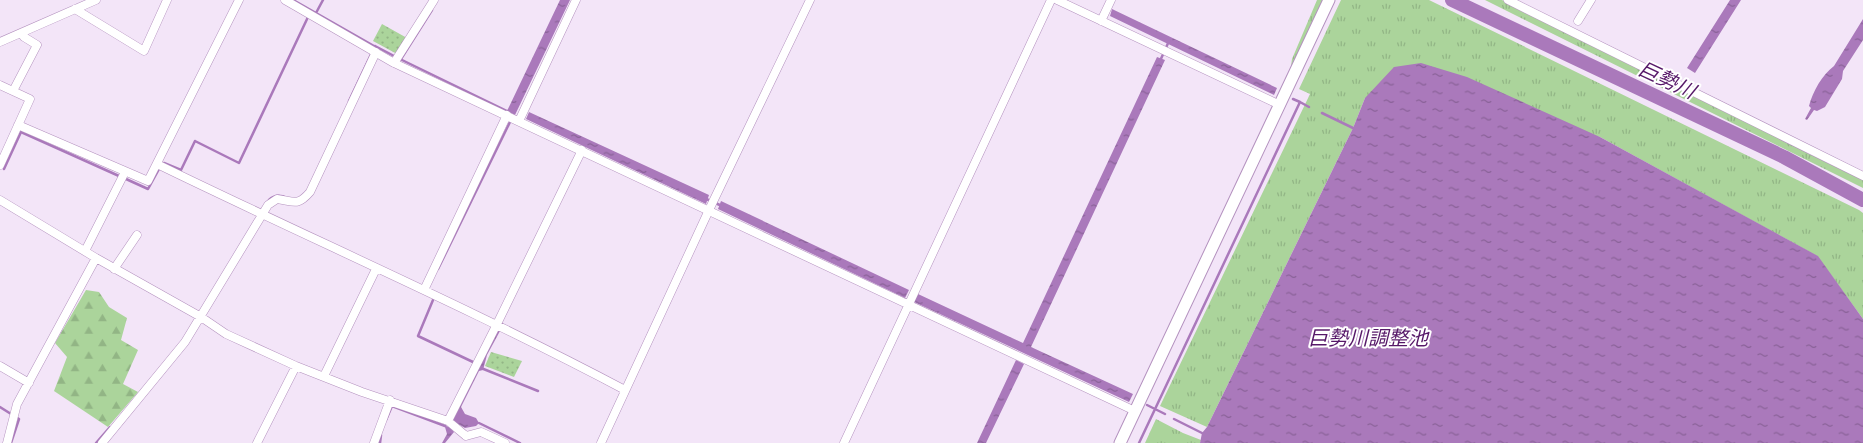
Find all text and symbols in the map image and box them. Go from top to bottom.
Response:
water label: 巨勢川 [1635,56,1701,104]
water label: 巨勢川調整池 [1308,326,1430,350]

